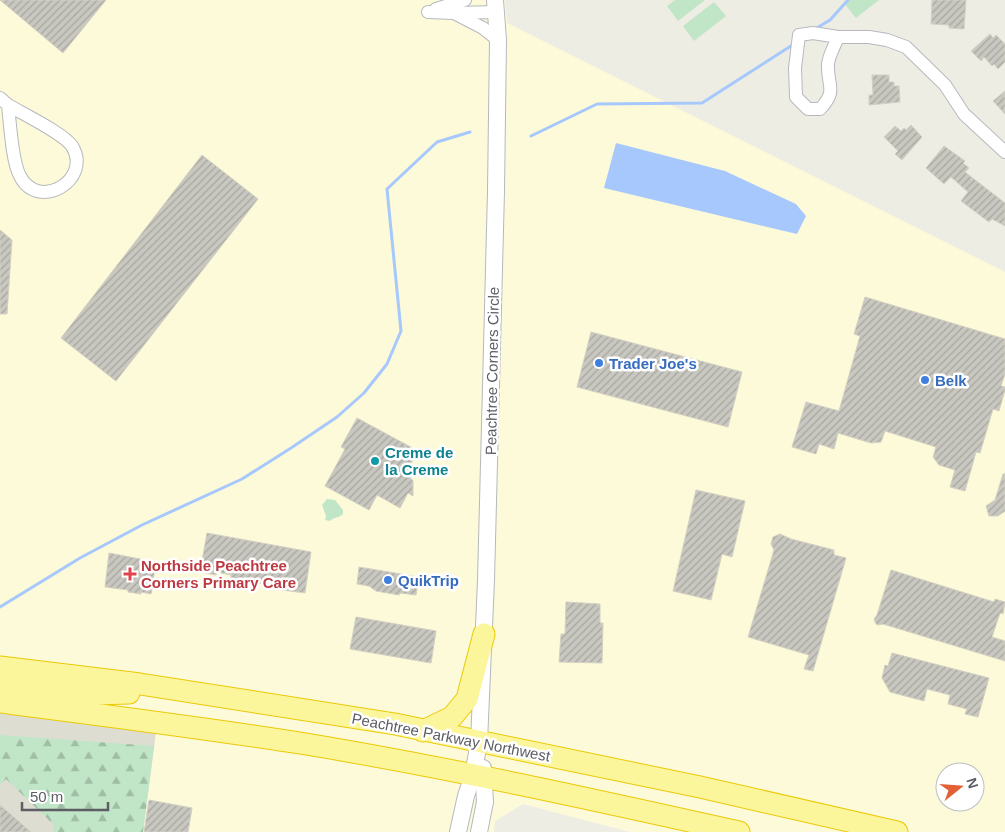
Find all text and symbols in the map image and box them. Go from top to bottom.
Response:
street label: Peachtree Corners Circle [482,287,502,455]
place label: Trader Joe's [609,355,697,372]
marker: Trader Joe's [593,357,605,369]
place label: Belk [935,372,967,389]
marker: Belk [919,374,931,386]
place label: Creme de la Creme [385,444,453,478]
marker: Creme de la Creme [369,455,381,467]
place label: Northside Peachtree Corners Primary Care [141,557,296,591]
marker: Northside Peachtree Corners Primary Care [123,567,137,581]
place label: QuikTrip [398,572,459,589]
marker: QuikTrip [382,574,394,586]
street label: Peachtree Parkway Northwest [350,709,552,765]
north arrow [935,762,985,812]
text: N [963,776,982,790]
scale bar [22,780,109,812]
text: 50 m [30,788,63,805]

